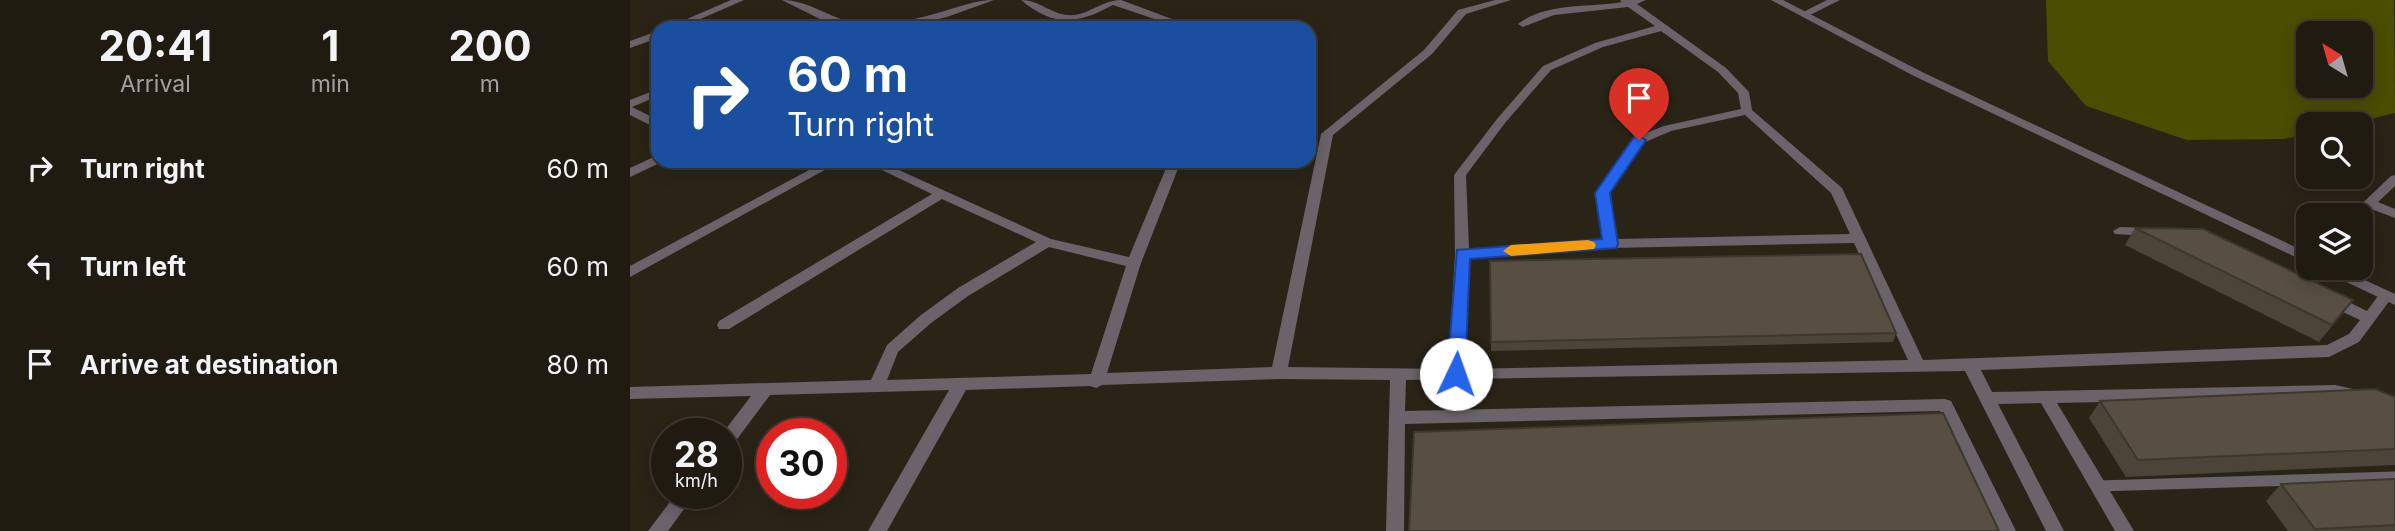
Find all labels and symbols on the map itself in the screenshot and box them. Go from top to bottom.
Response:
north arrow [2296,21,2373,98]
pin [1609,68,1669,140]
position arrow [1419,337,1493,411]
speed limit sign: 30 [756,418,847,509]

